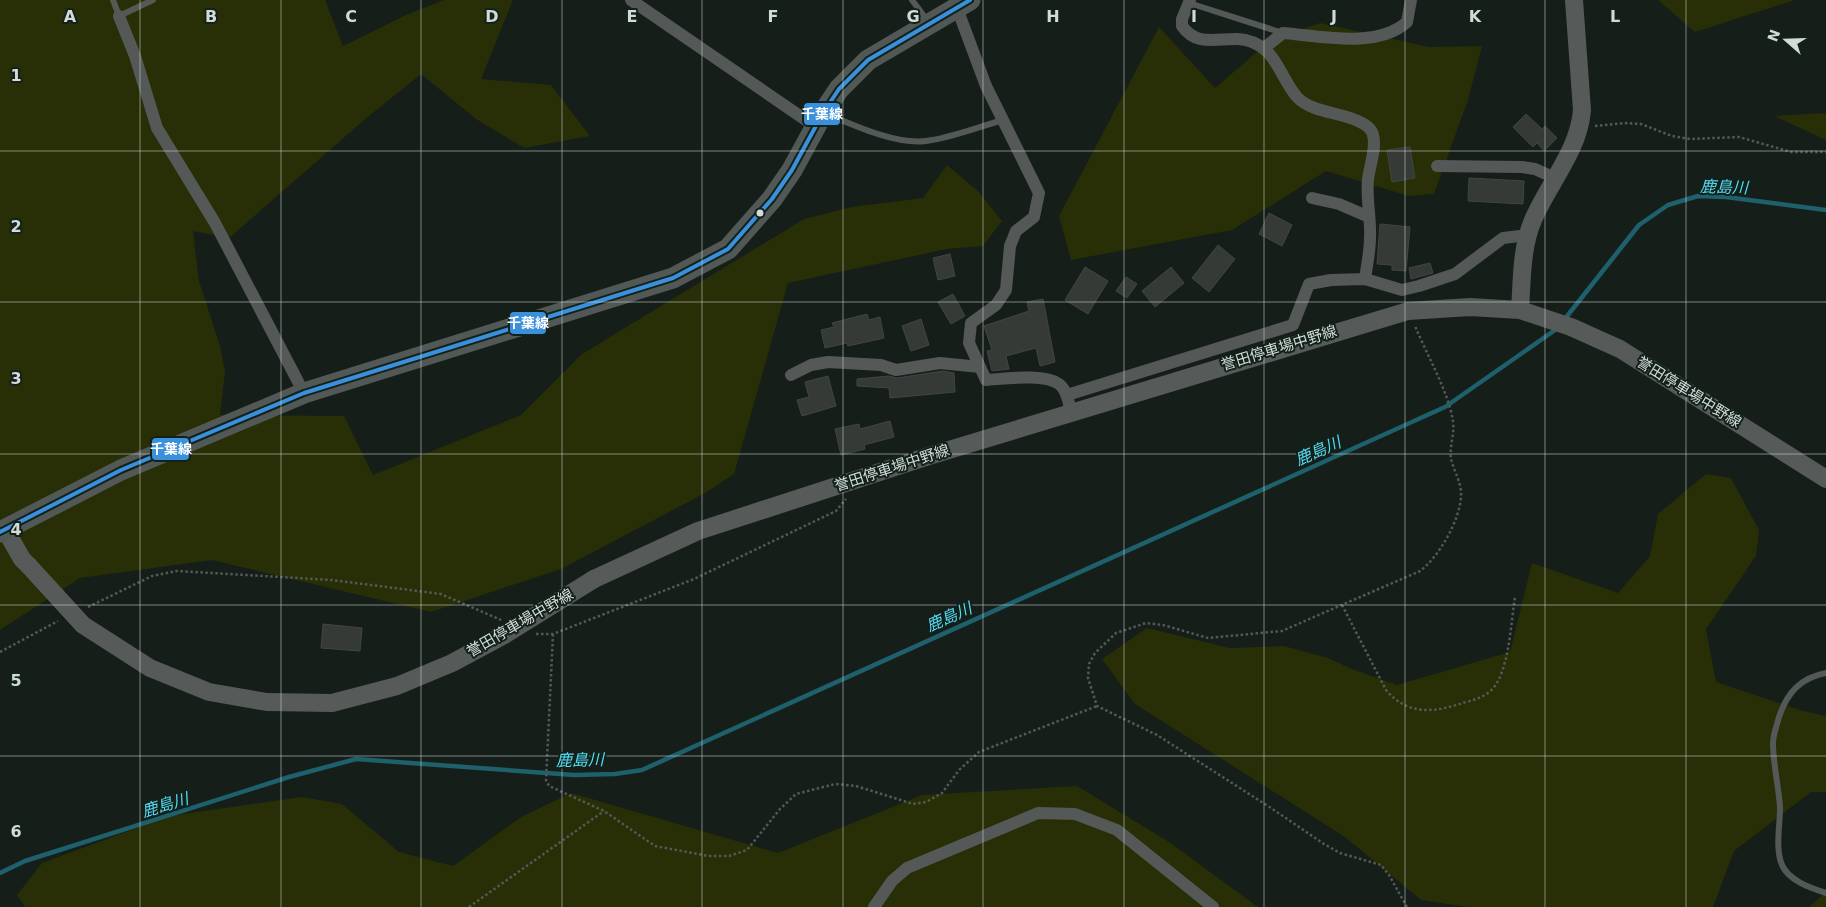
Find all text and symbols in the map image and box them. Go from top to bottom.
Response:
text: A [64,7,77,26]
text: B [205,7,217,26]
text: C [345,7,357,26]
text: D [485,7,499,26]
text: E [627,7,637,26]
text: F [768,7,778,26]
text: G [906,7,920,26]
text: H [1046,7,1060,26]
text: I [1191,7,1197,26]
text: J [1330,7,1337,26]
text: K [1469,7,1482,26]
text: L [1610,7,1620,26]
north arrow [1761,15,1811,65]
text: N [1764,27,1783,44]
text: 1 [10,66,22,85]
line badge: 千葉線 [803,102,841,126]
text: 千葉線 [801,106,843,122]
water label: 鹿島川 [1700,177,1750,197]
unlabelled marker [755,208,765,218]
text: 2 [10,217,22,236]
line badge: 千葉線 [509,311,547,335]
text: 千葉線 [507,315,549,331]
street label: 誉田停車場中野線 [1219,322,1339,374]
street label: 誉田停車場中野線 [1633,353,1745,431]
text: 3 [10,369,22,388]
water label: 鹿島川 [1292,432,1346,469]
line badge: 千葉線 [151,437,190,461]
text: 千葉線 [150,441,192,457]
street label: 誉田停車場中野線 [832,441,952,495]
text: 4 [10,520,22,539]
street label: 誉田停車場中野線 [464,585,576,661]
water label: 鹿島川 [923,598,977,635]
text: 5 [10,671,22,690]
water label: 鹿島川 [556,750,606,770]
water label: 鹿島川 [139,788,193,821]
text: 6 [10,822,22,841]

